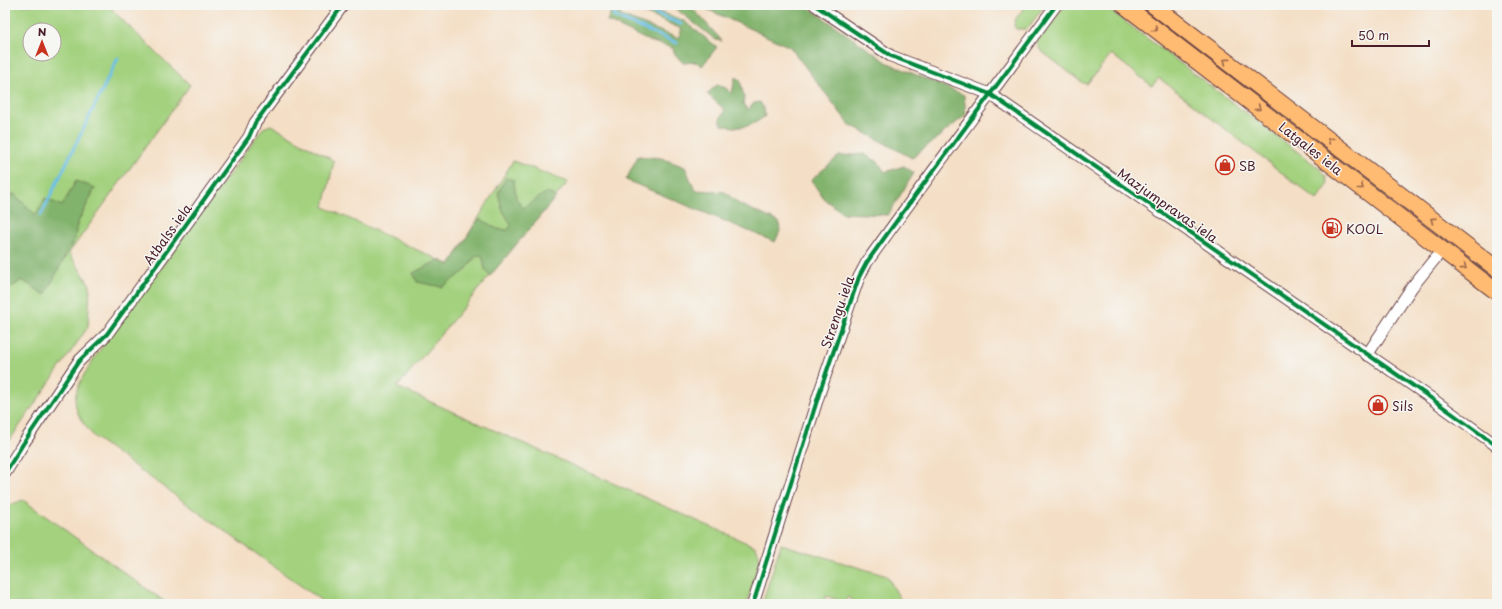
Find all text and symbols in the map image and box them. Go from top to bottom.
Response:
north arrow [22,22,62,62]
scale bar [1352,22,1429,48]
text: N [38,23,47,40]
one-way arrow [1151,24,1158,31]
text: 50 m [1358,26,1389,44]
one-way arrow [1223,58,1230,65]
one-way arrow [1254,103,1261,110]
street label: Latgales iela [1275,117,1348,180]
one-way arrow [1327,138,1334,145]
shop icon: SB [1214,154,1236,176]
place label: SB [1239,156,1256,175]
street label: Mazjumpravas iela [1114,163,1223,247]
one-way arrow [1357,183,1364,190]
street label: Atbalss iela [138,199,196,269]
fuel station icon: KOOL [1321,217,1343,239]
one-way arrow [1430,218,1437,225]
place label: KOOL [1346,219,1384,238]
one-way arrow [1460,262,1467,269]
street label: Strengu iela [816,272,859,351]
shop icon: Sils [1367,394,1389,416]
place label: Sils [1392,396,1413,415]

